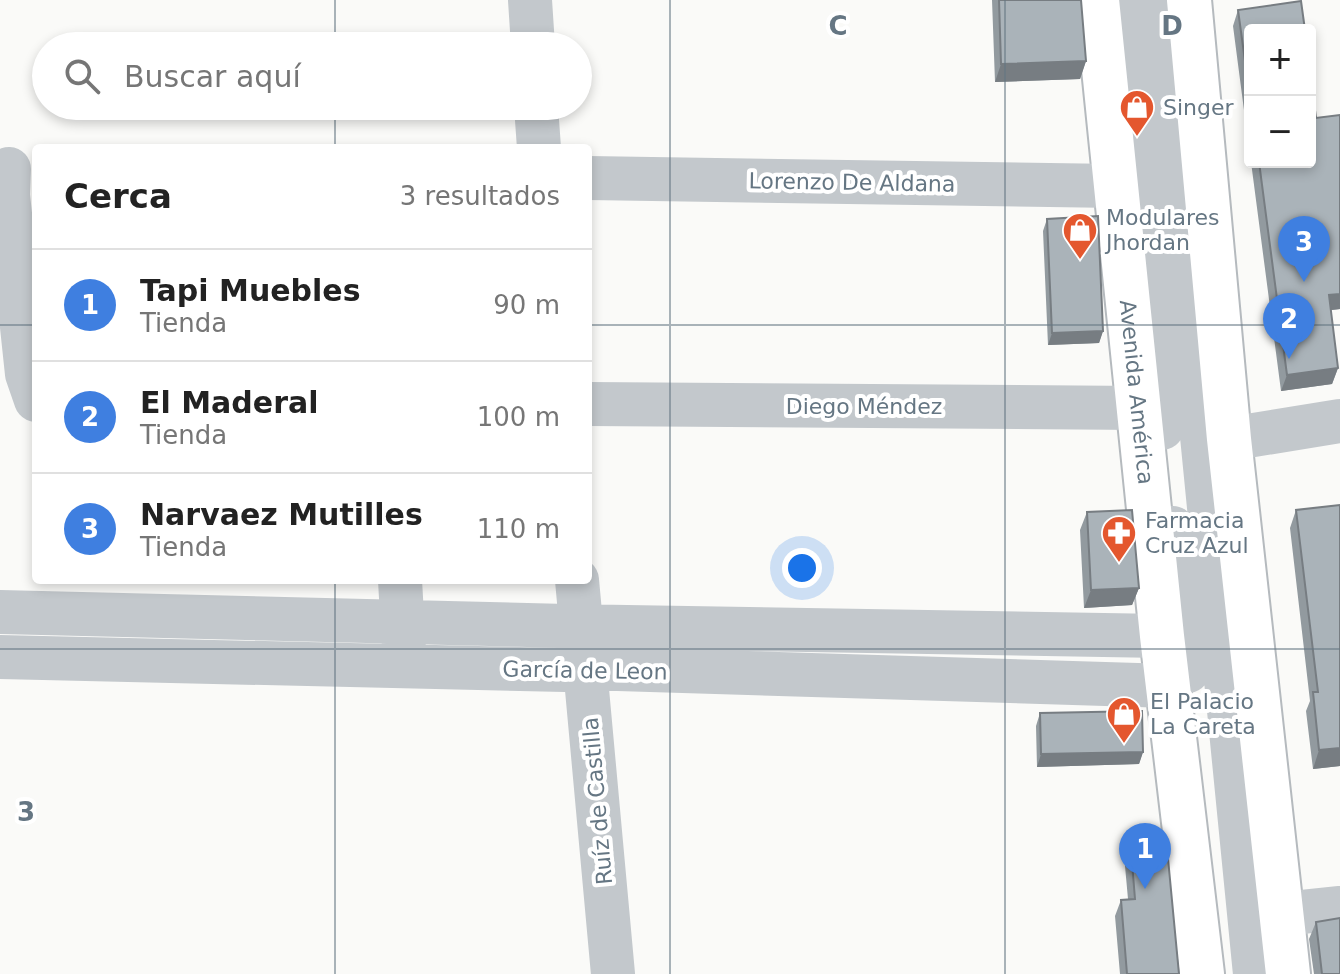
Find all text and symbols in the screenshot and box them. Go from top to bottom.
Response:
text: C [828,11,848,41]
text: D [1161,11,1183,41]
map controls [1244,24,1316,168]
button: + [1244,24,1316,96]
search box [32,32,592,120]
icon: search [60,54,104,98]
text: Buscar aquí [124,59,301,94]
shop icon: Singer [1118,88,1156,138]
place label: Singer [1163,95,1235,120]
button: − [1244,96,1316,168]
street label: Lorenzo De Aldana [748,168,956,197]
text: Cerca [64,176,172,216]
text: 3 resultados [400,181,560,211]
place label: Modulares Jhordan [1104,205,1220,255]
shop icon: Modulares Jhordan [1061,211,1099,261]
pin: 3 [1278,216,1330,282]
text: Tapi Muebles [140,273,361,308]
text: 1 [81,290,99,320]
text: 90 m [493,290,560,320]
pin: 2 [1263,293,1315,359]
street label: Avenida América [1115,298,1158,486]
text: Tienda [140,308,227,338]
text: El Maderal [140,385,318,420]
street label: Diego Méndez [786,394,942,419]
text: 2 [81,402,99,432]
text: 100 m [477,402,560,432]
text: Tienda [140,420,227,450]
text: Narvaez Mutilles [140,497,423,532]
place label: Farmacia Cruz Azul [1145,508,1249,558]
text: 3 [81,514,99,544]
text: 110 m [477,514,560,544]
pharmacy icon: Farmacia Cruz Azul [1100,514,1138,564]
text: Tienda [140,532,227,562]
your location [782,548,822,588]
street label: García de Leon [502,657,668,684]
place label: El Palacio La Careta [1150,689,1256,739]
shop icon: El Palacio La Careta [1105,695,1143,745]
street label: Ruíz de Castilla [578,716,617,886]
text: 3 [17,797,35,827]
pin: 1 [1119,823,1171,889]

